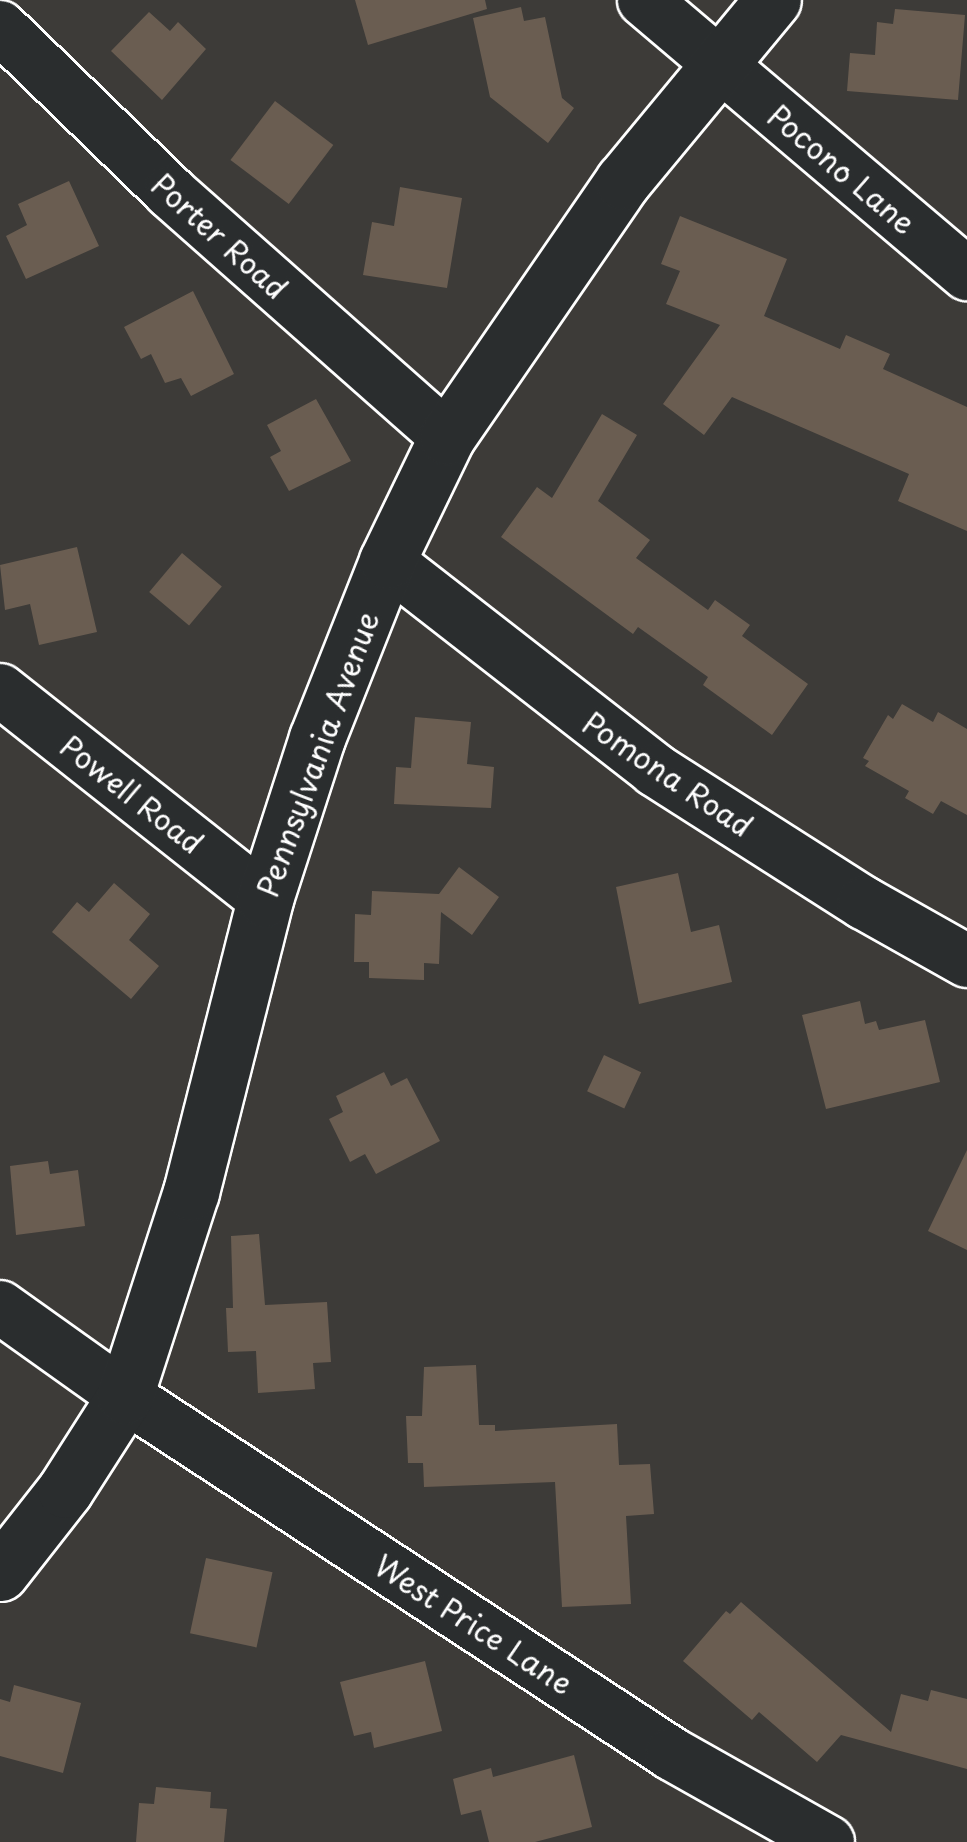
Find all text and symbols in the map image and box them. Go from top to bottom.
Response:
street label: Pocono Lane [761,97,923,241]
street label: Porter Road [144,165,296,307]
street label: Pennsylvania Avenue [249,607,385,901]
street label: Pomona Road [576,704,760,844]
street label: Powell Road [53,727,211,861]
street label: West Price Lane [368,1546,580,1702]

